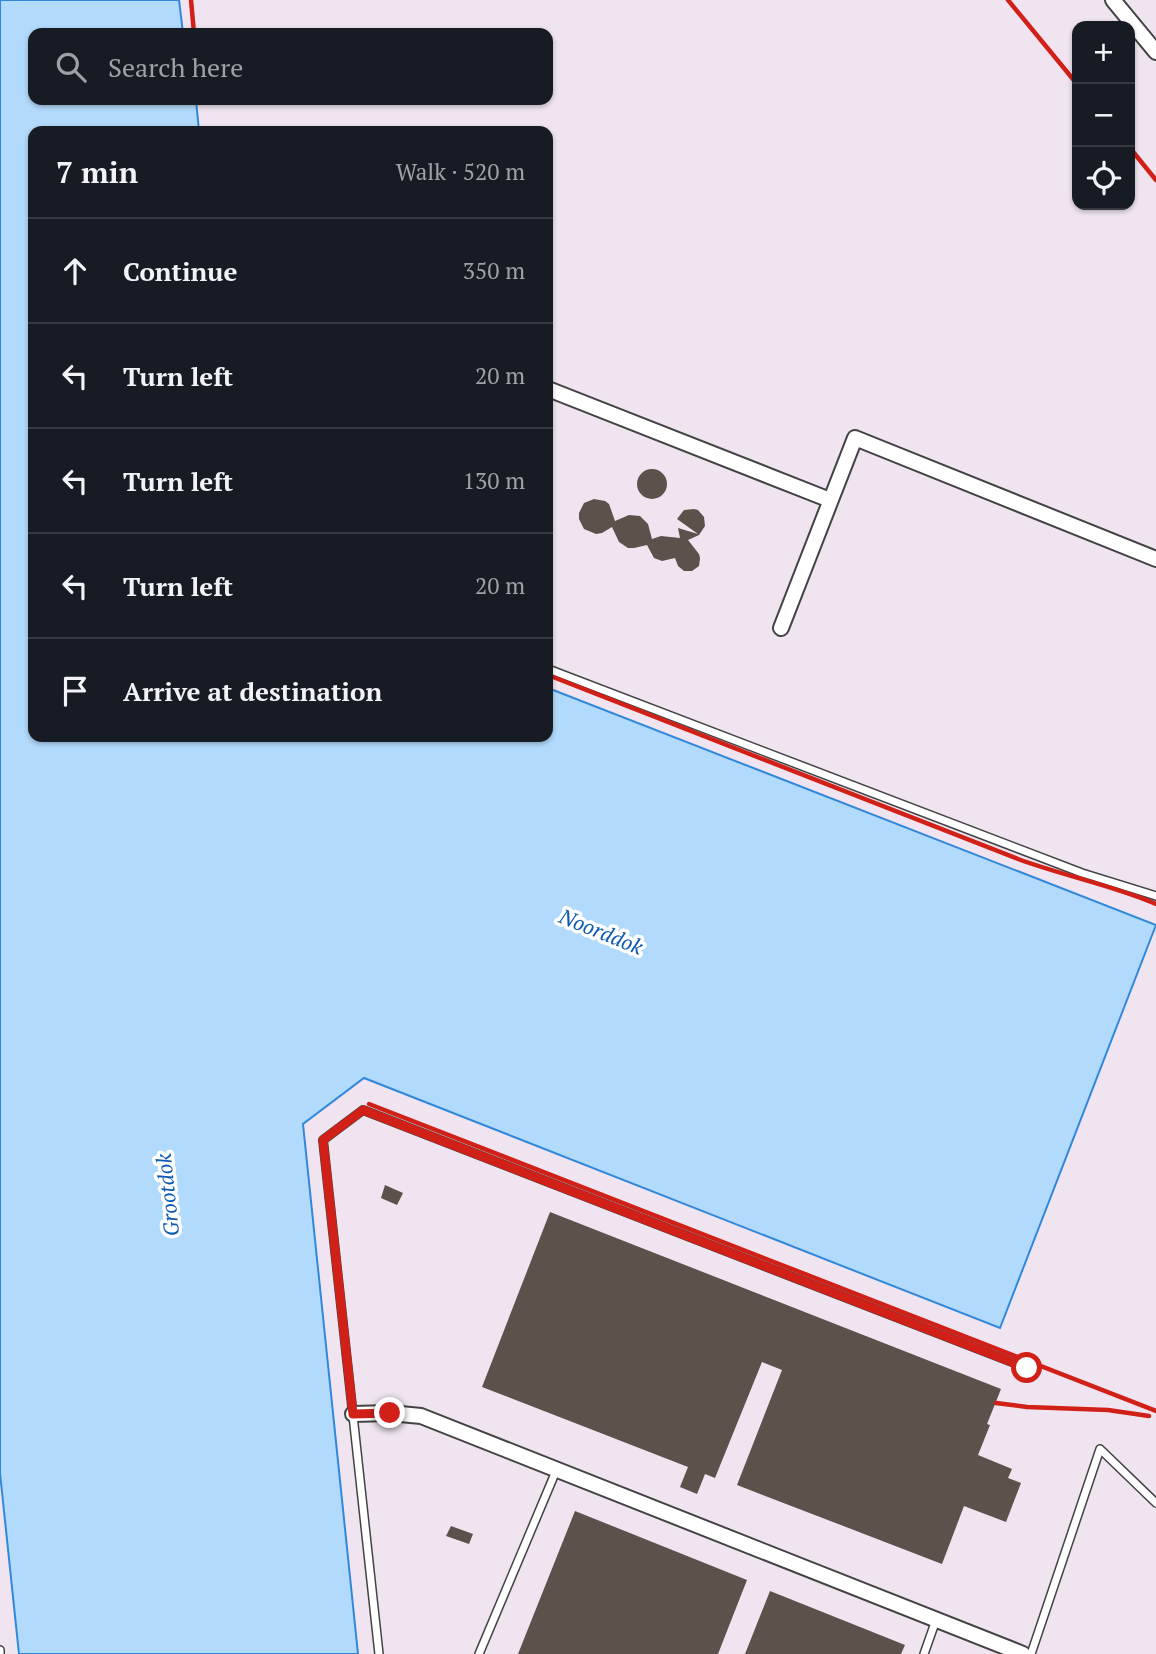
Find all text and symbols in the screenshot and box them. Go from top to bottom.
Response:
map controls [1072,21,1135,210]
button: + [1072,21,1135,84]
search box [28,28,553,105]
icon: search [52,48,90,86]
text: Search here [108,50,243,84]
button: − [1072,84,1135,147]
button: locate [1072,147,1135,210]
text: 7 min [56,152,138,192]
text: Walk · 520 m [396,156,525,187]
icon: ahead [56,252,94,290]
text: Continue [123,254,237,288]
text: 350 m [463,255,525,286]
icon: left [56,357,94,395]
text: Turn left [123,359,233,393]
text: 20 m [475,360,525,391]
icon: left [56,462,94,500]
text: Turn left [123,464,233,498]
text: 130 m [463,465,525,496]
icon: left [56,567,94,605]
text: Turn left [123,569,233,603]
text: 20 m [475,570,525,601]
icon: arrive [56,672,94,710]
text: Arrive at destination [123,674,382,708]
water label: Noorddok [554,901,648,961]
water label: Grootdok [149,1152,185,1238]
route start [1011,1352,1042,1383]
route end [374,1397,405,1428]

